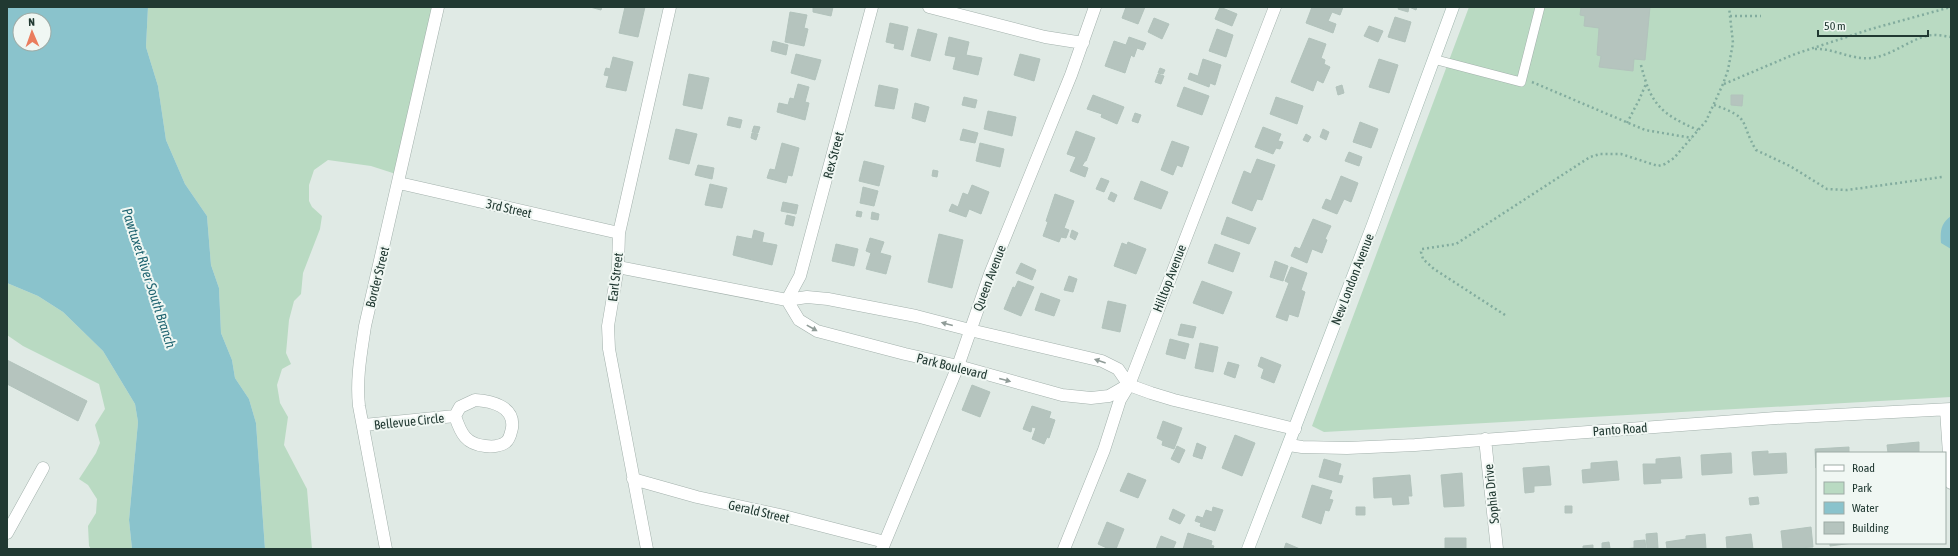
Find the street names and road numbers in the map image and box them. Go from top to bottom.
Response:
street label: Rex Street [820,130,847,180]
street label: 3rd Street [485,196,533,221]
street label: New London Avenue [1328,231,1377,327]
street label: Hilltop Avenue [1150,242,1189,314]
street label: Queen Avenue [970,243,1009,313]
street label: Border Street [363,245,392,309]
street label: Earl Street [605,251,626,302]
street label: Park Boulevard [915,350,989,383]
street label: Bellevue Circle [373,410,445,433]
street label: Panto Road [1592,420,1648,439]
street label: Sophia Drive [1481,463,1502,525]
street label: Gerald Street [727,497,791,526]

